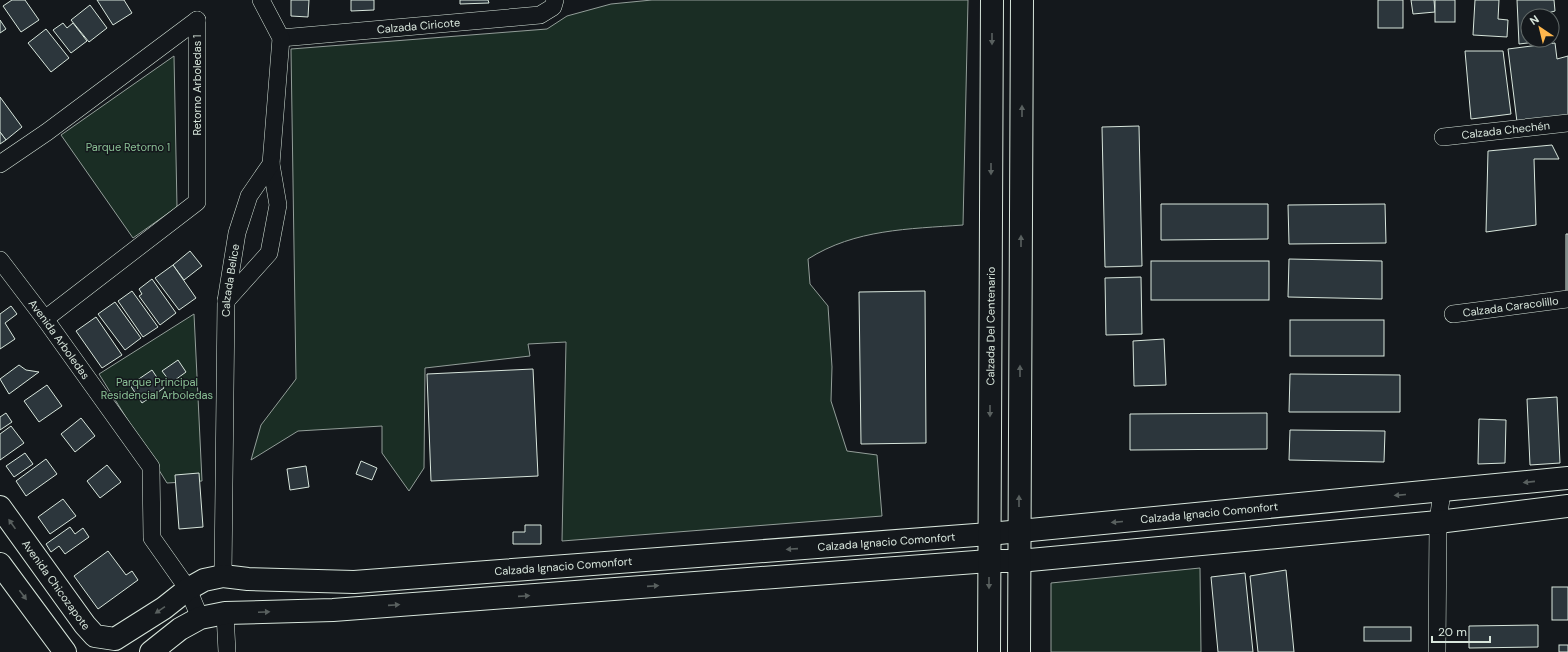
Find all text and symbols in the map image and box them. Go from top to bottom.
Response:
north arrow [1520,8,1560,48]
text: N [1527,12,1542,28]
street label: Calzada Ciricote [376,15,461,36]
one-way arrow [989,33,995,46]
street label: Retorno Arboledas 1 [190,34,204,136]
one-way arrow [1018,105,1025,117]
street label: Calzada Chechén [1461,118,1551,142]
park label: Parque Retorno 1 [86,140,170,154]
one-way arrow [988,163,994,176]
one-way arrow [1018,234,1024,247]
street label: Calzada Belice [219,243,242,317]
street label: Calzada Del Centenario [983,267,998,385]
street label: Calzada Caracolillo [1462,293,1559,320]
street label: Avenida Arboledas [26,297,93,382]
one-way arrow [1017,364,1023,377]
park label: Parque Principal Residencial Arboledas [101,375,213,402]
one-way arrow [987,405,993,418]
one-way arrow [1523,479,1535,485]
one-way arrow [1394,492,1406,498]
one-way arrow [1016,494,1022,507]
street label: Calzada Ignacio Comonfort [1140,499,1278,526]
one-way arrow [1111,518,1123,525]
one-way arrow [8,519,16,529]
street label: Calzada Ignacio Comonfort [817,530,956,554]
street label: Avenida Chicozapote [19,537,93,633]
one-way arrow [786,546,798,553]
street label: Calzada Ignacio Comonfort [494,554,633,578]
one-way arrow [986,577,992,590]
one-way arrow [647,583,659,590]
one-way arrow [19,590,27,601]
one-way arrow [518,592,530,599]
one-way arrow [388,602,400,609]
one-way arrow [155,606,165,614]
one-way arrow [258,609,271,615]
scale bar [1432,618,1490,644]
text: 20 m [1438,624,1467,640]

